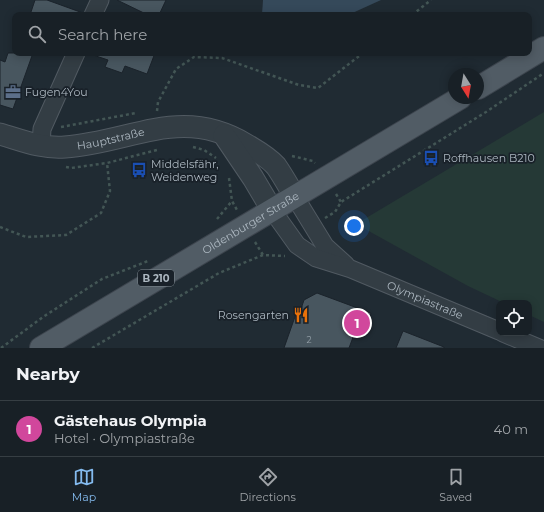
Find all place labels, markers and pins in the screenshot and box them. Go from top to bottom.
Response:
office icon: Fugen4You [4,83,22,101]
place label: Fugen4You [25,85,88,99]
bus stop icon: Roffhausen B210 [422,149,440,167]
place label: Roffhausen B210 [443,151,535,165]
place label: Middelsfähr, Weidenweg [151,157,219,184]
bus stop icon: Middelsfähr, Weidenweg [130,161,148,179]
restaurant icon: Rosengarten [292,306,310,324]
place label: Rosengarten [218,308,289,322]
pin: 1 [344,308,370,338]

